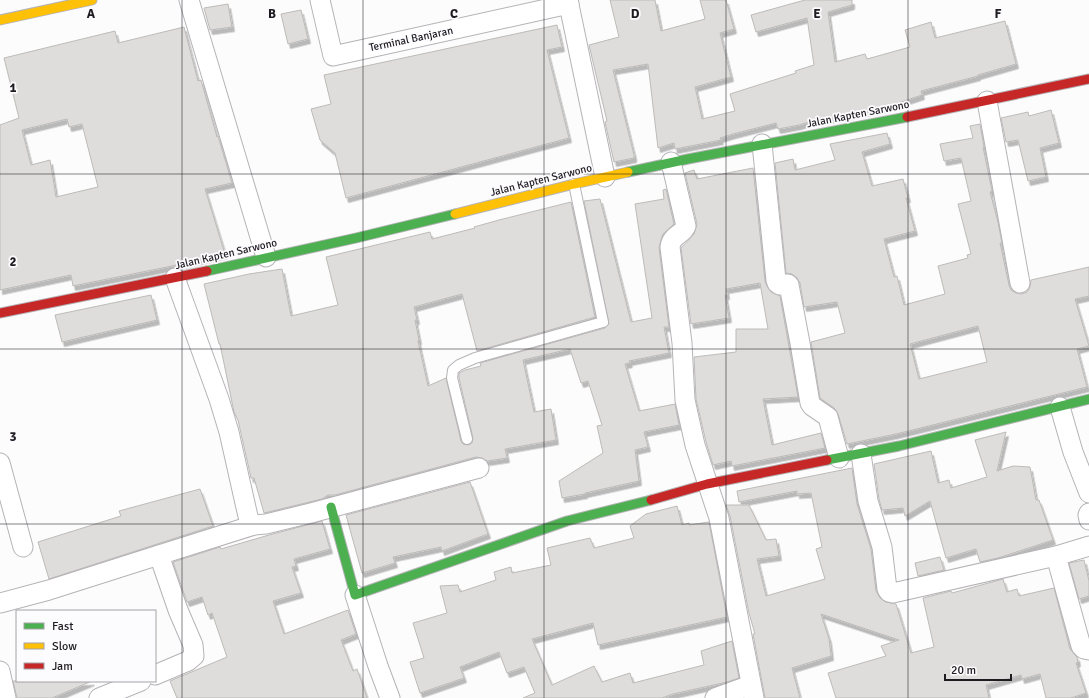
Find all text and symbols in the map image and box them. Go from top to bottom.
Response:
text: A [87,6,96,22]
text: B [268,6,276,22]
text: C [450,6,458,22]
text: D [631,6,640,22]
text: E [813,6,821,22]
text: F [995,6,1002,22]
street label: Terminal Banjaran [368,24,454,54]
text: 1 [9,80,17,96]
street label: Jalan Kapten Sarwono [806,98,911,130]
street label: Jalan Kapten Sarwono [489,161,593,199]
street label: Jalan Kapten Sarwono [174,236,279,272]
text: 2 [9,254,17,270]
text: 3 [9,429,17,445]
legend [16,610,156,682]
text: Fast [52,619,73,634]
text: Slow [52,639,77,654]
scale bar [945,656,1011,682]
text: Jam [52,659,73,674]
text: 20 m [951,663,976,678]

